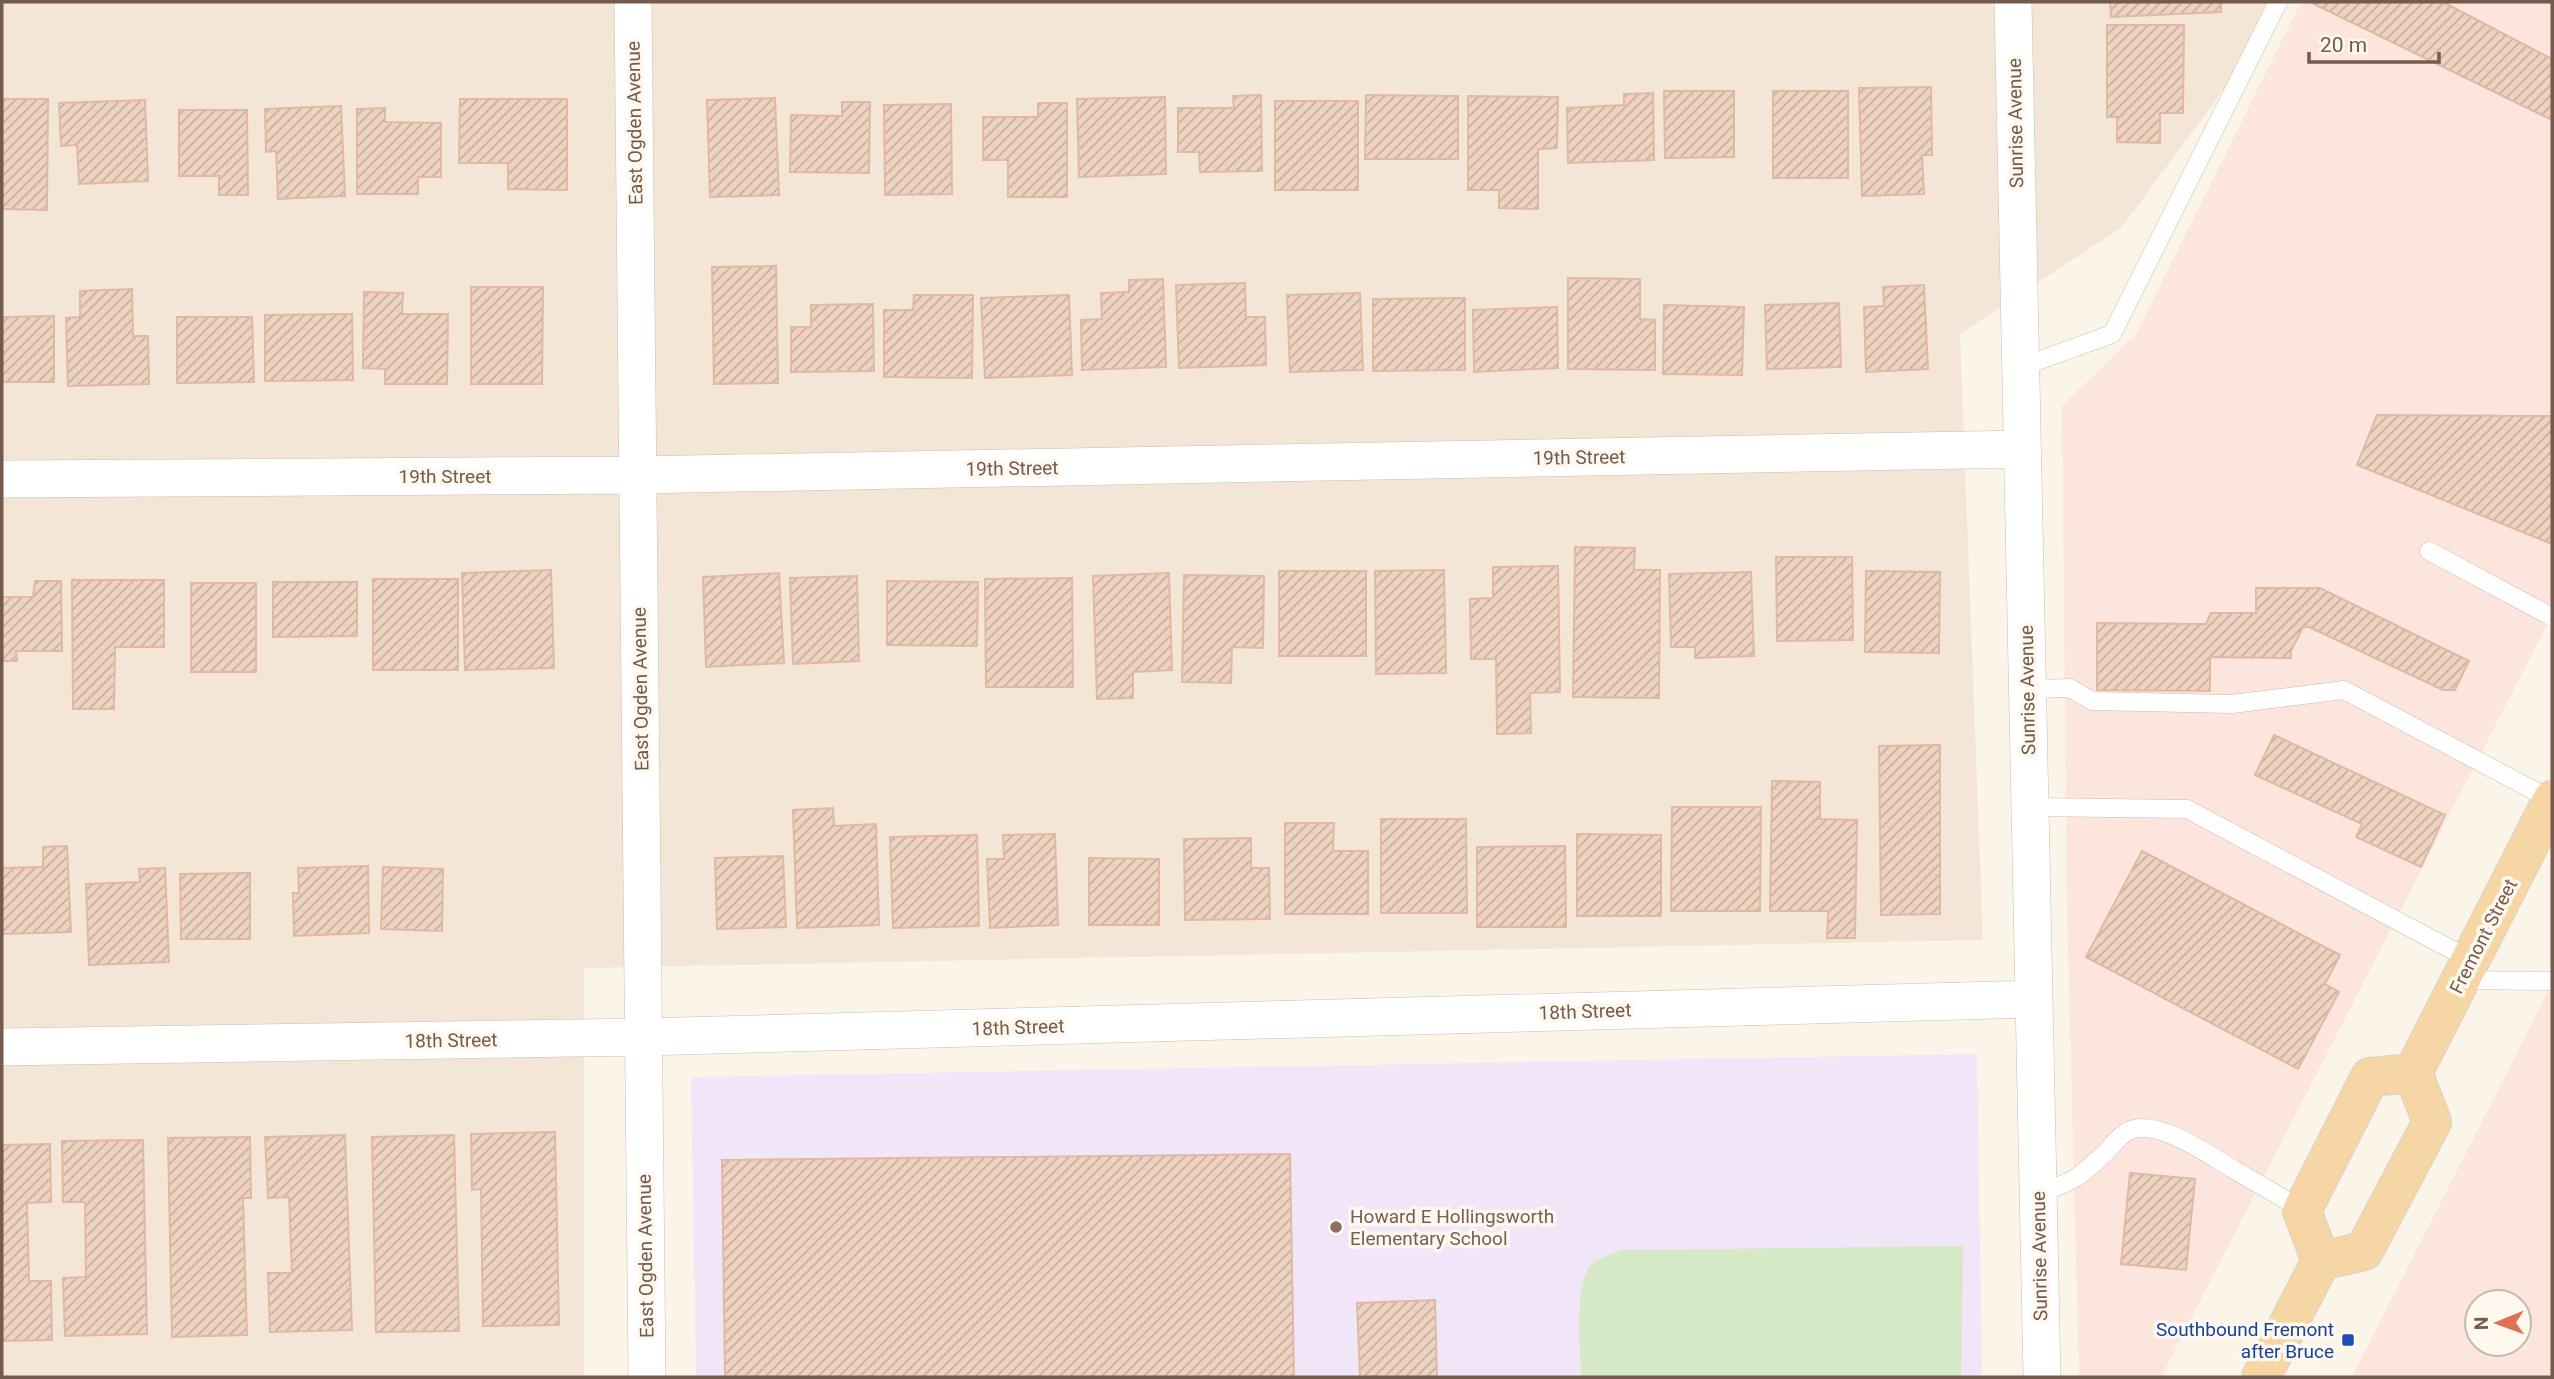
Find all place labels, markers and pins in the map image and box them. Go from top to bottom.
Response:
place label: Howard E Hollingsworth Elementary School [1350,1205,1554,1250]
marker: Howard E Hollingsworth Elementary School [1328,1219,1344,1235]
place label: Southbound Fremont after Bruce [2156,1318,2334,1363]
marker: Southbound Fremont after Bruce [2340,1332,2356,1348]

